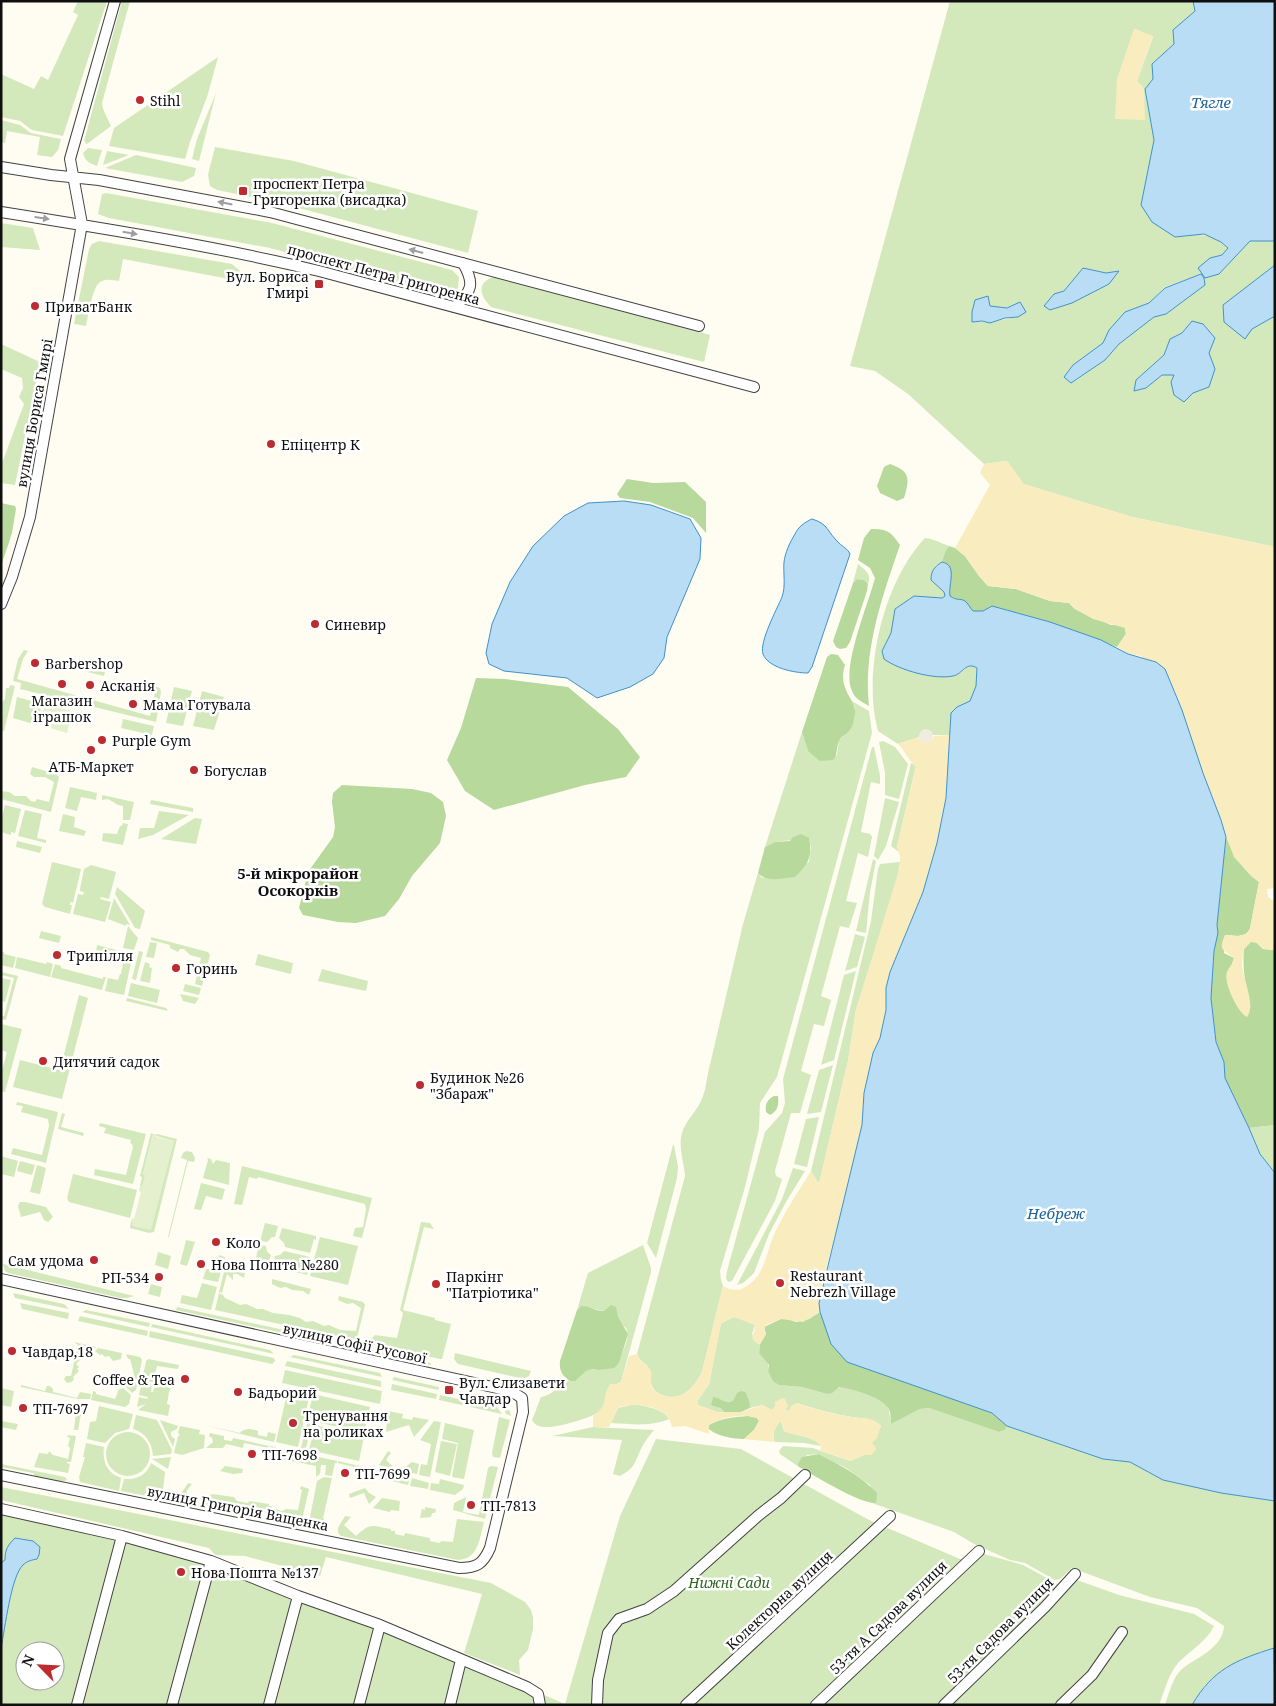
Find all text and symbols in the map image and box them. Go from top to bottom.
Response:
place label: Stihl [150,91,181,110]
water label: Тягле [1191,92,1232,112]
marker: Stihl [134,94,146,106]
place label: проспект Петра Григоренка (висадка) [253,174,406,209]
marker: проспект Петра Григоренка (висадка) [237,185,249,197]
one-way arrow [216,198,232,206]
one-way arrow [34,215,50,223]
one-way arrow [123,229,139,237]
street label: проспект Петра Григоренка [286,239,482,309]
one-way arrow [409,246,424,254]
place label: Вул. Бориса Гмирі [226,267,309,302]
marker: Вул. Бориса Гмирі [313,278,325,290]
place label: ПриватБанк [45,297,133,316]
marker: ПриватБанк [29,300,41,312]
street label: вулиця Бориса Гмирі [12,337,56,489]
place label: Епіцентр К [281,435,360,454]
marker: Епіцентр К [265,438,277,450]
place label: Синевир [325,615,386,634]
marker: Синевир [309,618,321,630]
place label: Barbershop [45,654,123,673]
marker: Barbershop [29,657,41,669]
place label: Асканія [100,676,155,695]
marker: Магазин іграшок [56,678,68,690]
marker: Асканія [84,679,96,691]
place label: Магазин іграшок [31,691,93,726]
place label: Мама Готувала [143,695,251,714]
marker: Мама Готувала [127,698,139,710]
place label: Purple Gym [112,731,191,750]
marker: Purple Gym [96,734,108,746]
marker: АТБ-Маркет [85,744,97,756]
place label: АТБ-Маркет [48,757,134,776]
place label: Богуслав [204,761,267,780]
marker: Богуслав [188,764,200,776]
district label: 5-й мікрорайон Осокорків [237,863,359,900]
place label: Трипілля [67,946,133,965]
marker: Трипілля [51,949,63,961]
place label: Горинь [186,959,238,978]
marker: Горинь [170,962,182,974]
place label: Дитячий садок [53,1052,160,1071]
marker: Дитячий садок [37,1055,49,1067]
place label: Будинок №26 "Збараж" [430,1068,524,1103]
marker: Будинок №26 "Збараж" [414,1079,426,1091]
water label: Небреж [1026,1203,1085,1223]
place label: Коло [226,1233,261,1252]
marker: Коло [210,1236,222,1248]
place label: Сам удома [8,1251,84,1270]
marker: Сам удома [88,1254,100,1266]
place label: Нова Пошта №280 [211,1255,339,1274]
marker: Нова Пошта №280 [195,1258,207,1270]
place label: Restaurant Nebrezh Village [790,1266,896,1301]
place label: Паркінг "Патріотика" [446,1267,539,1302]
place label: РП-534 [102,1268,149,1287]
marker: РП-534 [153,1271,165,1283]
marker: Restaurant Nebrezh Village [774,1277,786,1289]
marker: Паркінг "Патріотика" [430,1278,442,1290]
street label: вулиця Софії Русової [281,1318,429,1368]
place label: Чавдар,18 [22,1342,93,1361]
marker: Чавдар,18 [6,1345,18,1357]
place label: Coffee & Tea [93,1370,175,1389]
marker: Coffee & Tea [179,1373,191,1385]
place label: Вул. Єлизавети Чавдар [459,1373,565,1408]
place label: Бадьорий [248,1383,317,1402]
marker: Вул. Єлизавети Чавдар [443,1384,455,1396]
marker: Бадьорий [232,1386,244,1398]
place label: ТП-7697 [33,1399,89,1418]
marker: ТП-7697 [17,1402,29,1414]
place label: Тренування на роликах [303,1406,388,1441]
marker: Тренування на роликах [287,1417,299,1429]
place label: ТП-7698 [262,1445,318,1464]
marker: ТП-7698 [246,1448,258,1460]
place label: ТП-7699 [355,1464,410,1483]
marker: ТП-7699 [339,1467,351,1479]
street label: вулиця Григорія Ващенка [146,1481,330,1535]
place label: ТП-7813 [481,1496,537,1515]
marker: ТП-7813 [465,1499,477,1511]
street label: Колекторна вулиця [722,1546,836,1654]
street label: 53-тя А Садова вулиця [825,1556,951,1678]
place label: Нова Пошта №137 [191,1563,319,1582]
marker: Нова Пошта №137 [175,1566,187,1578]
park label: Нижні Сади [687,1573,770,1592]
street label: 53-тя Садова вулиця [943,1573,1057,1687]
north arrow [15,1641,65,1691]
text: N [17,1652,39,1669]

